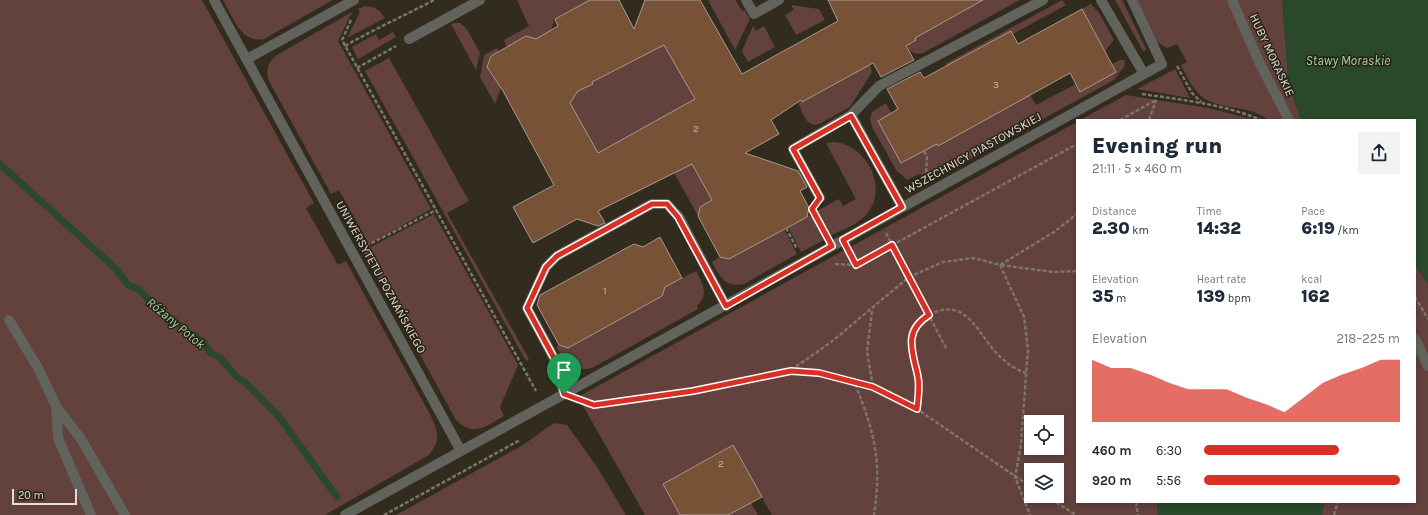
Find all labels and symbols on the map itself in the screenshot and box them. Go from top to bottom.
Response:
street label: HUBY MORASKIE [1247,11,1297,99]
water label: Stawy Moraskie [1306,53,1390,68]
house number: 3 [993,79,999,91]
street label: WSZECHNICY PIASTOWSKIEJ [902,110,1044,196]
house number: 2 [693,123,699,135]
street label: UNIWERSYTETU POZNAŃSKIEGO [333,198,430,356]
house number: 1 [603,285,607,297]
water label: Różany Potok [144,294,208,352]
pin [547,353,581,394]
house number: 2 [718,458,724,470]
scale bar [12,487,77,506]

